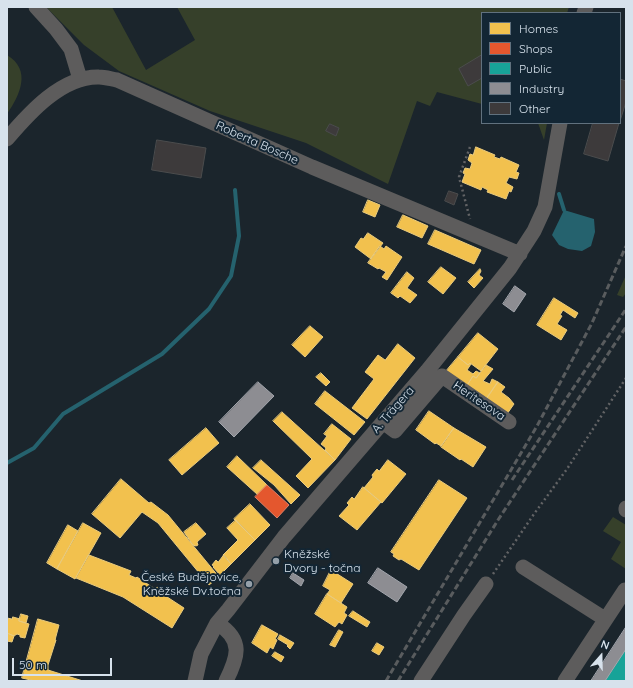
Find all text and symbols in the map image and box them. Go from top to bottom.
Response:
legend [481,12,621,124]
text: Homes [519,21,558,36]
text: Shops [519,41,553,56]
text: Public [519,61,552,76]
text: Industry [519,81,564,96]
text: Other [519,101,550,116]
street label: Roberta Bosche [213,118,301,168]
street label: Heritesova [450,378,508,424]
street label: A. Trägera [369,384,417,436]
place label: Kněžské Dvory - točna [284,547,361,575]
marker: Kněžské Dvory - točna [271,556,281,566]
place label: České Budějovice, Kněžské Dv.točna [141,570,241,598]
marker: České Budějovice, Kněžské Dv.točna [244,579,254,589]
north arrow [581,636,621,676]
text: N [599,637,611,653]
scale bar [14,650,114,676]
text: 50 m [19,657,47,672]

